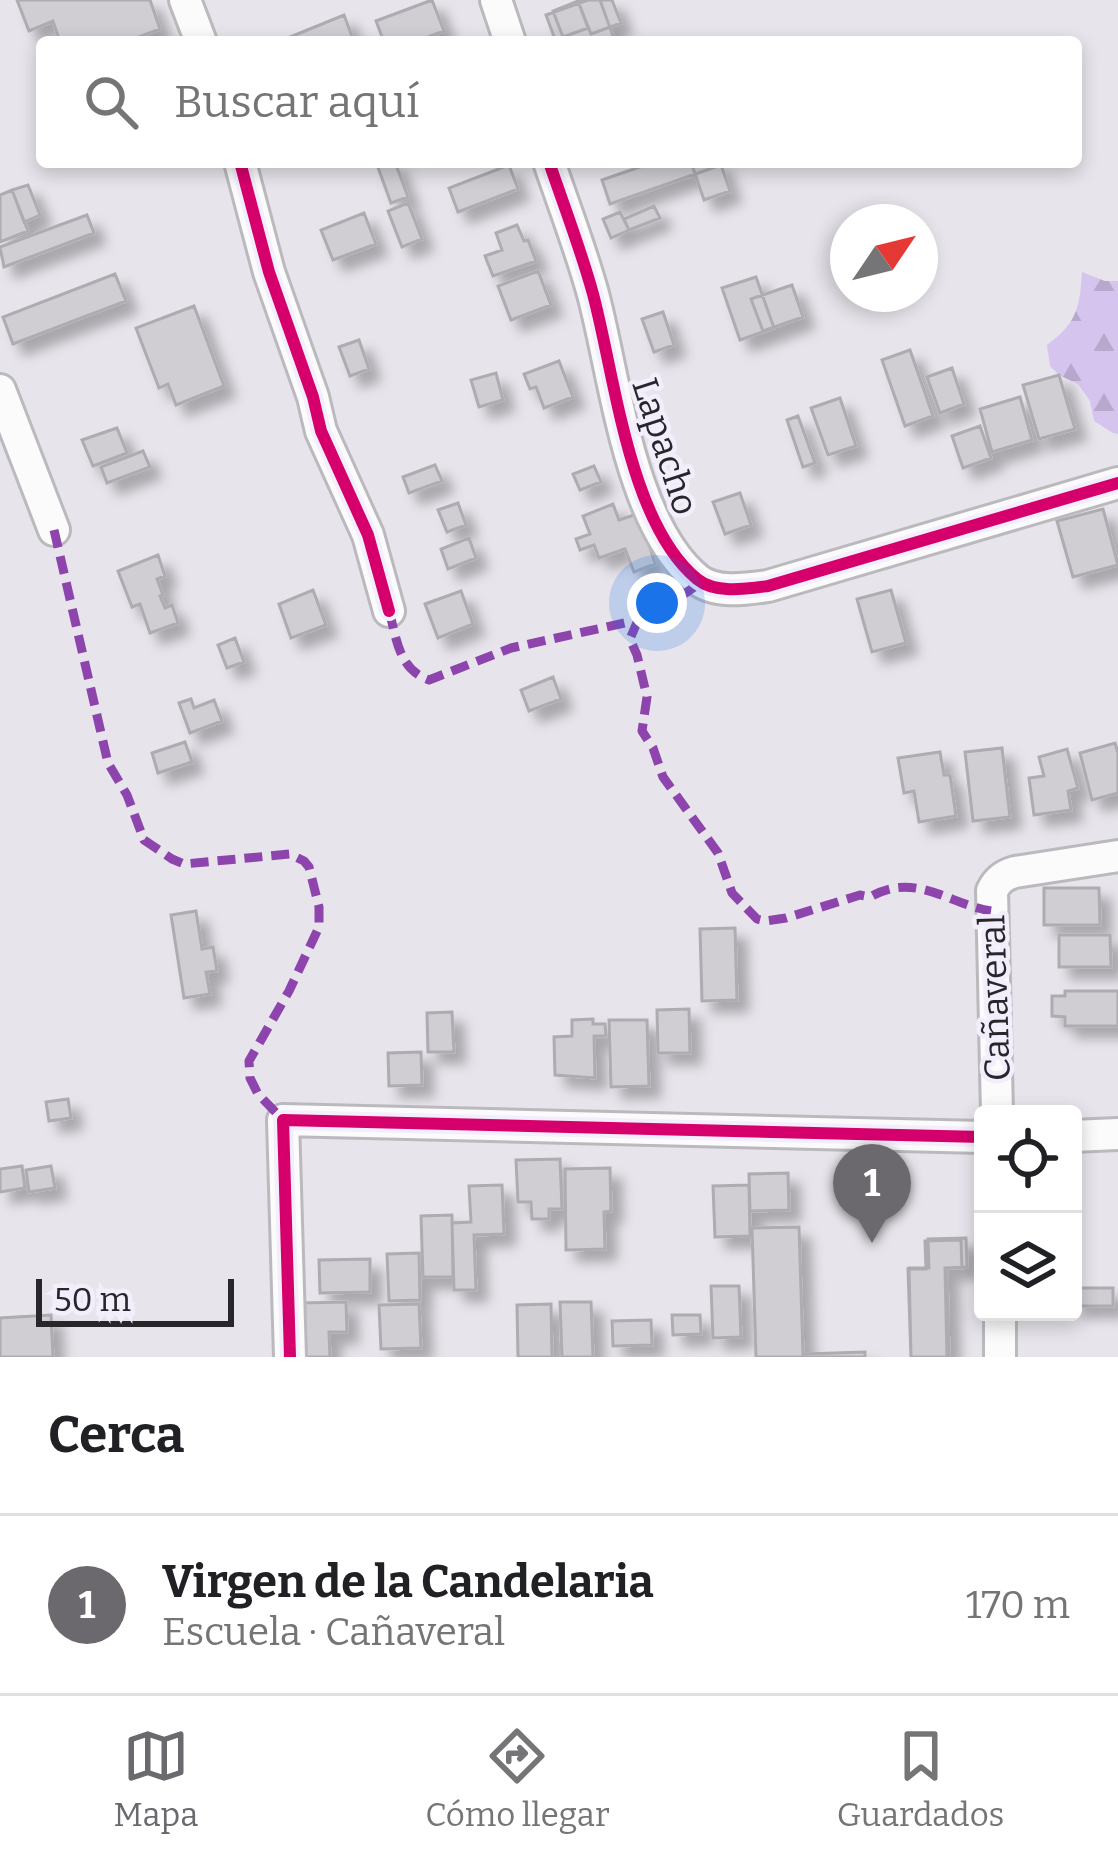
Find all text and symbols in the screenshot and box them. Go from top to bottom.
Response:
search box [36,36,1082,168]
icon: search [78,69,144,135]
text: Buscar aquí [174,75,419,129]
north arrow [830,204,938,312]
street label: Lapacho [622,372,708,520]
your location [627,573,687,633]
street label: Cañaveral [970,914,1020,1082]
map controls [974,1105,1082,1321]
button: locate [974,1105,1082,1213]
pin: 1 [833,1144,911,1243]
button: layers [974,1213,1082,1321]
scale bar [36,1273,234,1326]
text: 50 m [54,1280,131,1320]
text: Cerca [48,1404,184,1466]
text: Virgen de la Candelaria [162,1555,654,1609]
text: 1 [79,1582,95,1628]
text: 170 m [966,1582,1070,1628]
text: Escuela · Cañaveral [162,1609,505,1655]
tab: Mapa [114,1723,198,1835]
tab: Cómo llegar [425,1723,610,1835]
tab: Guardados [837,1723,1004,1835]

